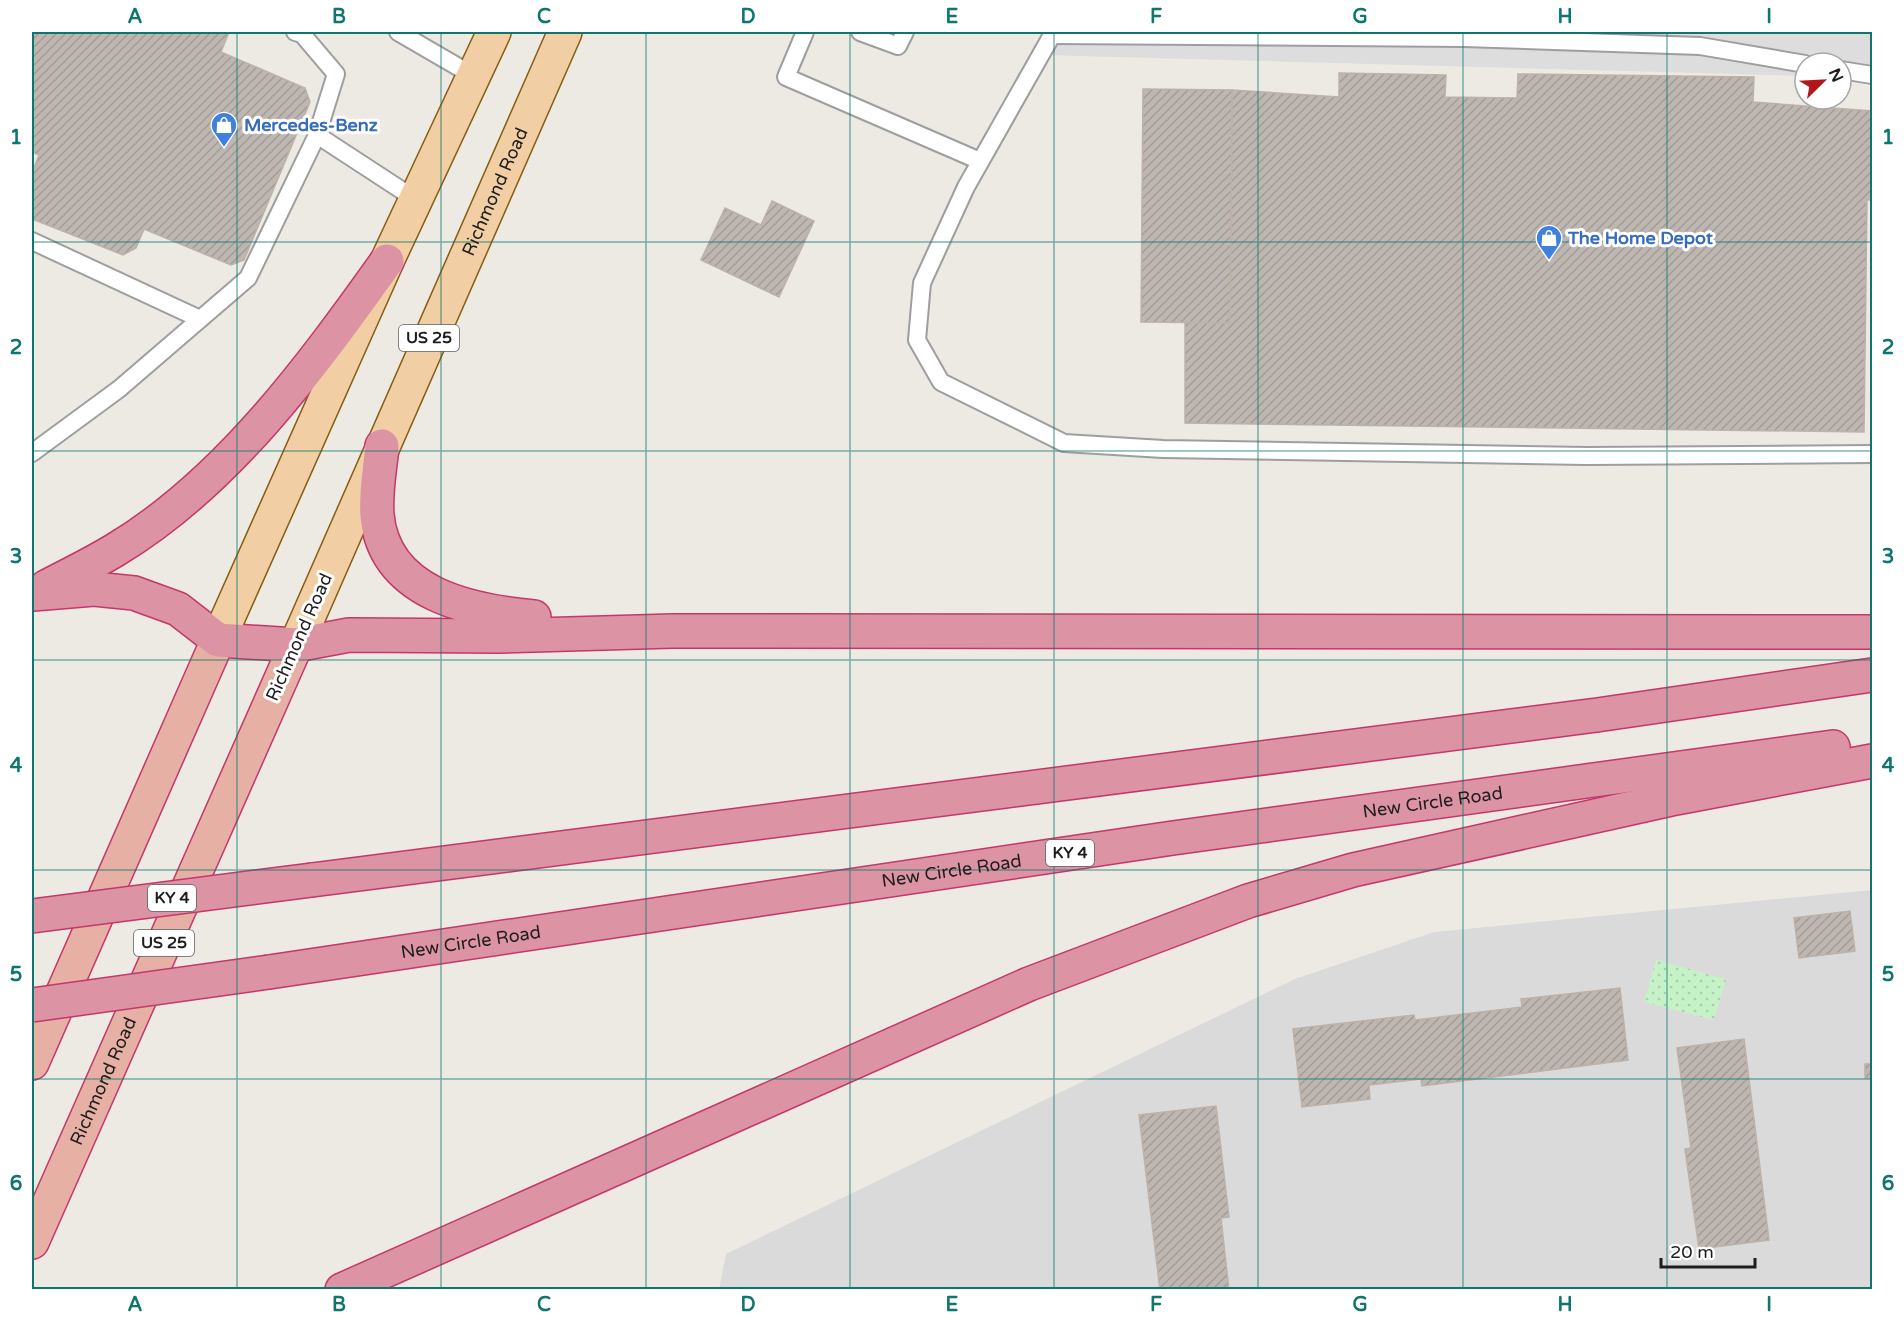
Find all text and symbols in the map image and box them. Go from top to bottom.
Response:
text: A [128,5,143,29]
text: B [332,5,346,29]
text: C [537,5,551,29]
text: D [740,5,756,29]
text: E [946,5,959,29]
text: F [1150,5,1162,29]
text: G [1352,5,1368,29]
text: H [1557,5,1573,29]
text: I [1766,5,1772,29]
north arrow [1793,51,1853,111]
text: N [1824,65,1848,85]
shop icon: Mercedes-Benz [209,110,239,148]
place label: Mercedes-Benz [244,114,378,136]
street label: Richmond Road [457,124,533,259]
text: 1 [10,126,22,150]
text: 1 [1882,126,1894,150]
shop icon: The Home Depot [1534,223,1564,261]
place label: The Home Depot [1567,227,1713,249]
road number: US 25 [399,325,459,351]
text: 2 [10,336,22,360]
text: 2 [1882,336,1894,360]
text: 3 [10,545,22,569]
text: 3 [1882,545,1894,569]
street label: Richmond Road [261,570,337,704]
text: 4 [10,754,23,778]
text: 4 [1882,754,1895,778]
street label: New Circle Road [1361,782,1504,823]
road number: KY 4 [1046,840,1094,866]
street label: New Circle Road [880,850,1023,892]
road number: KY 4 [148,885,196,911]
street label: New Circle Road [399,921,542,963]
road number: US 25 [134,930,194,956]
text: 5 [10,963,22,987]
text: 5 [1882,963,1894,987]
street label: Richmond Road [65,1014,141,1148]
text: 6 [10,1172,22,1196]
text: 6 [1882,1172,1894,1196]
scale bar [1661,1231,1756,1269]
text: 20 m [1670,1241,1714,1263]
text: A [128,1293,143,1317]
text: B [332,1293,346,1317]
text: C [537,1293,551,1317]
text: D [740,1293,756,1317]
text: E [946,1293,959,1317]
text: F [1150,1293,1162,1317]
text: G [1352,1293,1368,1317]
text: H [1557,1293,1573,1317]
text: I [1766,1293,1772,1317]

